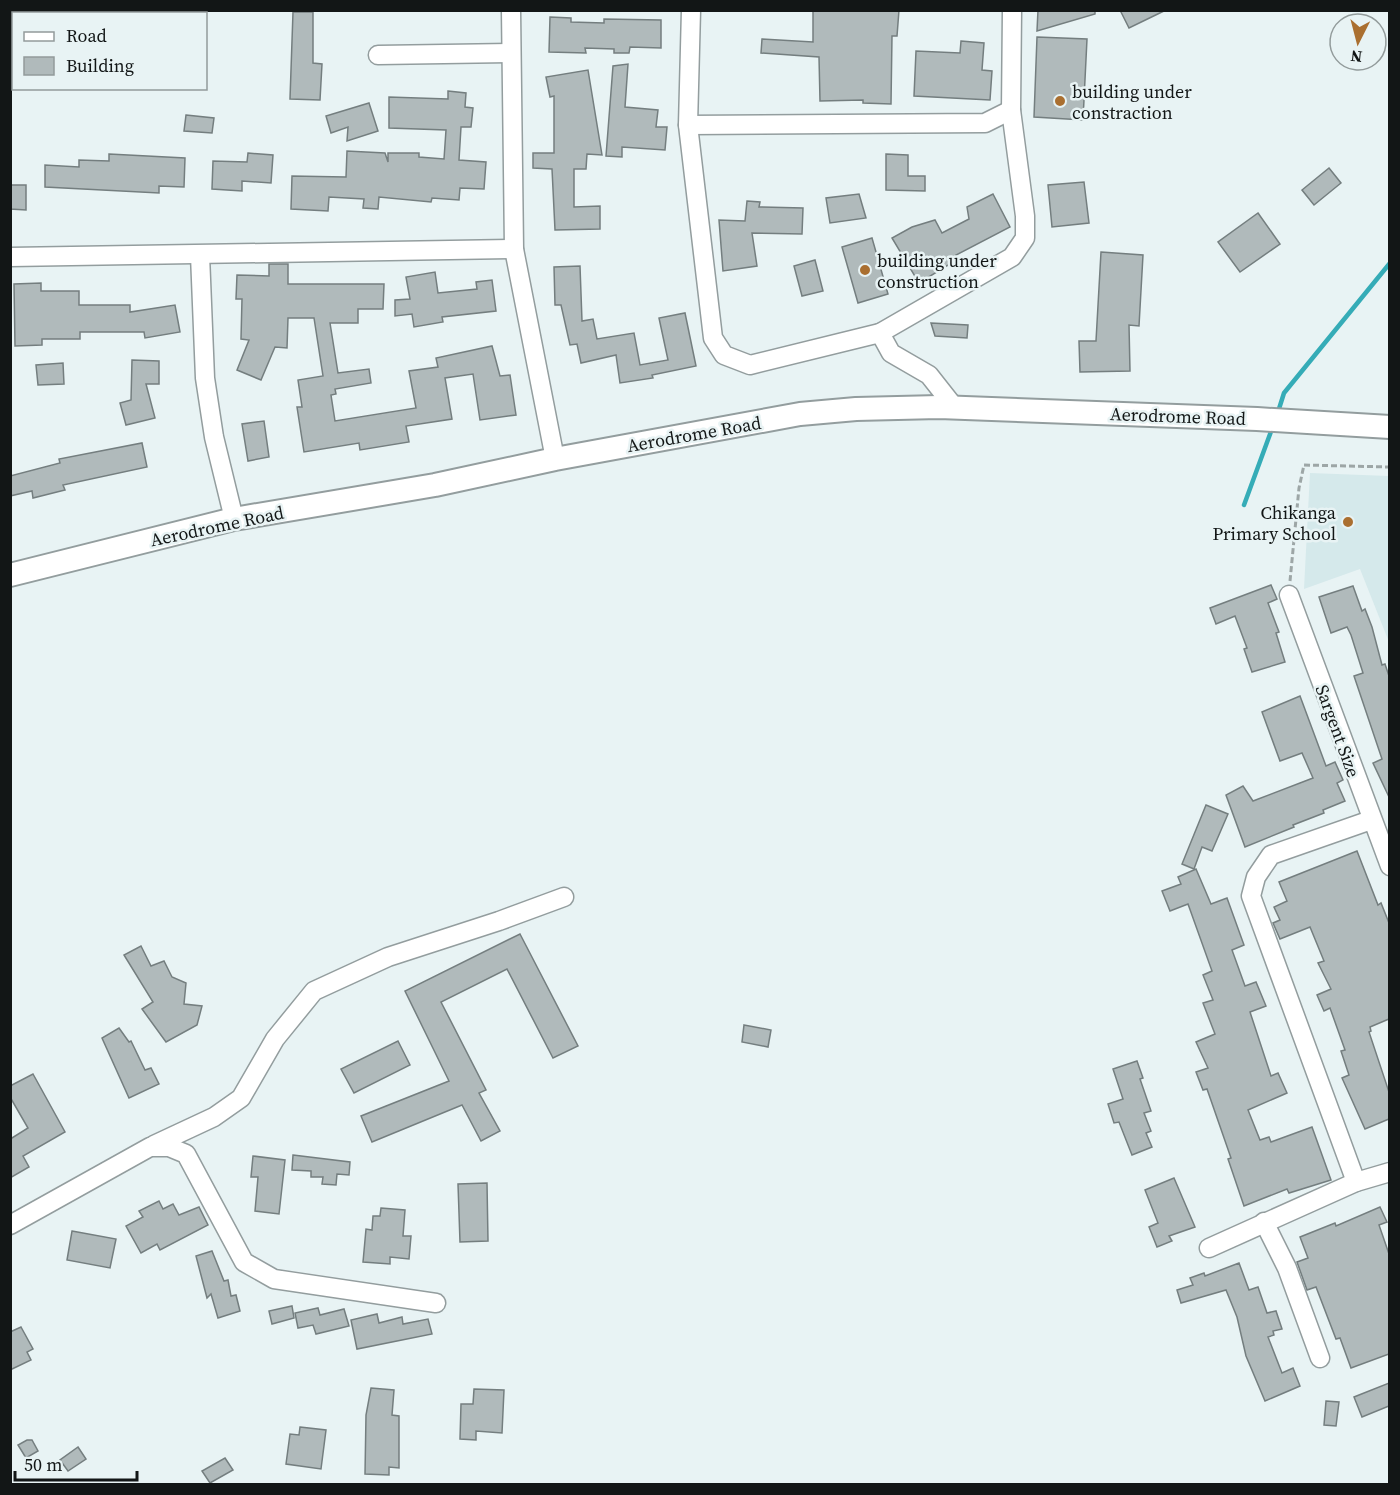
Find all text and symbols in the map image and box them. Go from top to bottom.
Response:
legend [12,12,207,90]
north arrow [1328,12,1388,72]
text: Road [66,23,107,48]
text: N [1349,45,1363,68]
text: Building [66,53,134,78]
place label: building under constraction [1072,79,1192,125]
marker: building under constraction [1053,94,1067,108]
place label: building under construction [877,248,997,294]
marker: building under construction [858,263,872,277]
street label: Aerodrome Road [1110,401,1246,431]
street label: Aerodrome Road [625,410,763,458]
street label: Aerodrome Road [148,500,286,552]
place label: Chikanga Primary School [1213,500,1337,546]
marker: Chikanga Primary School [1341,515,1355,529]
street label: Sargent Size [1310,681,1366,781]
scale bar [15,1444,136,1482]
text: 50 m [24,1452,62,1477]

